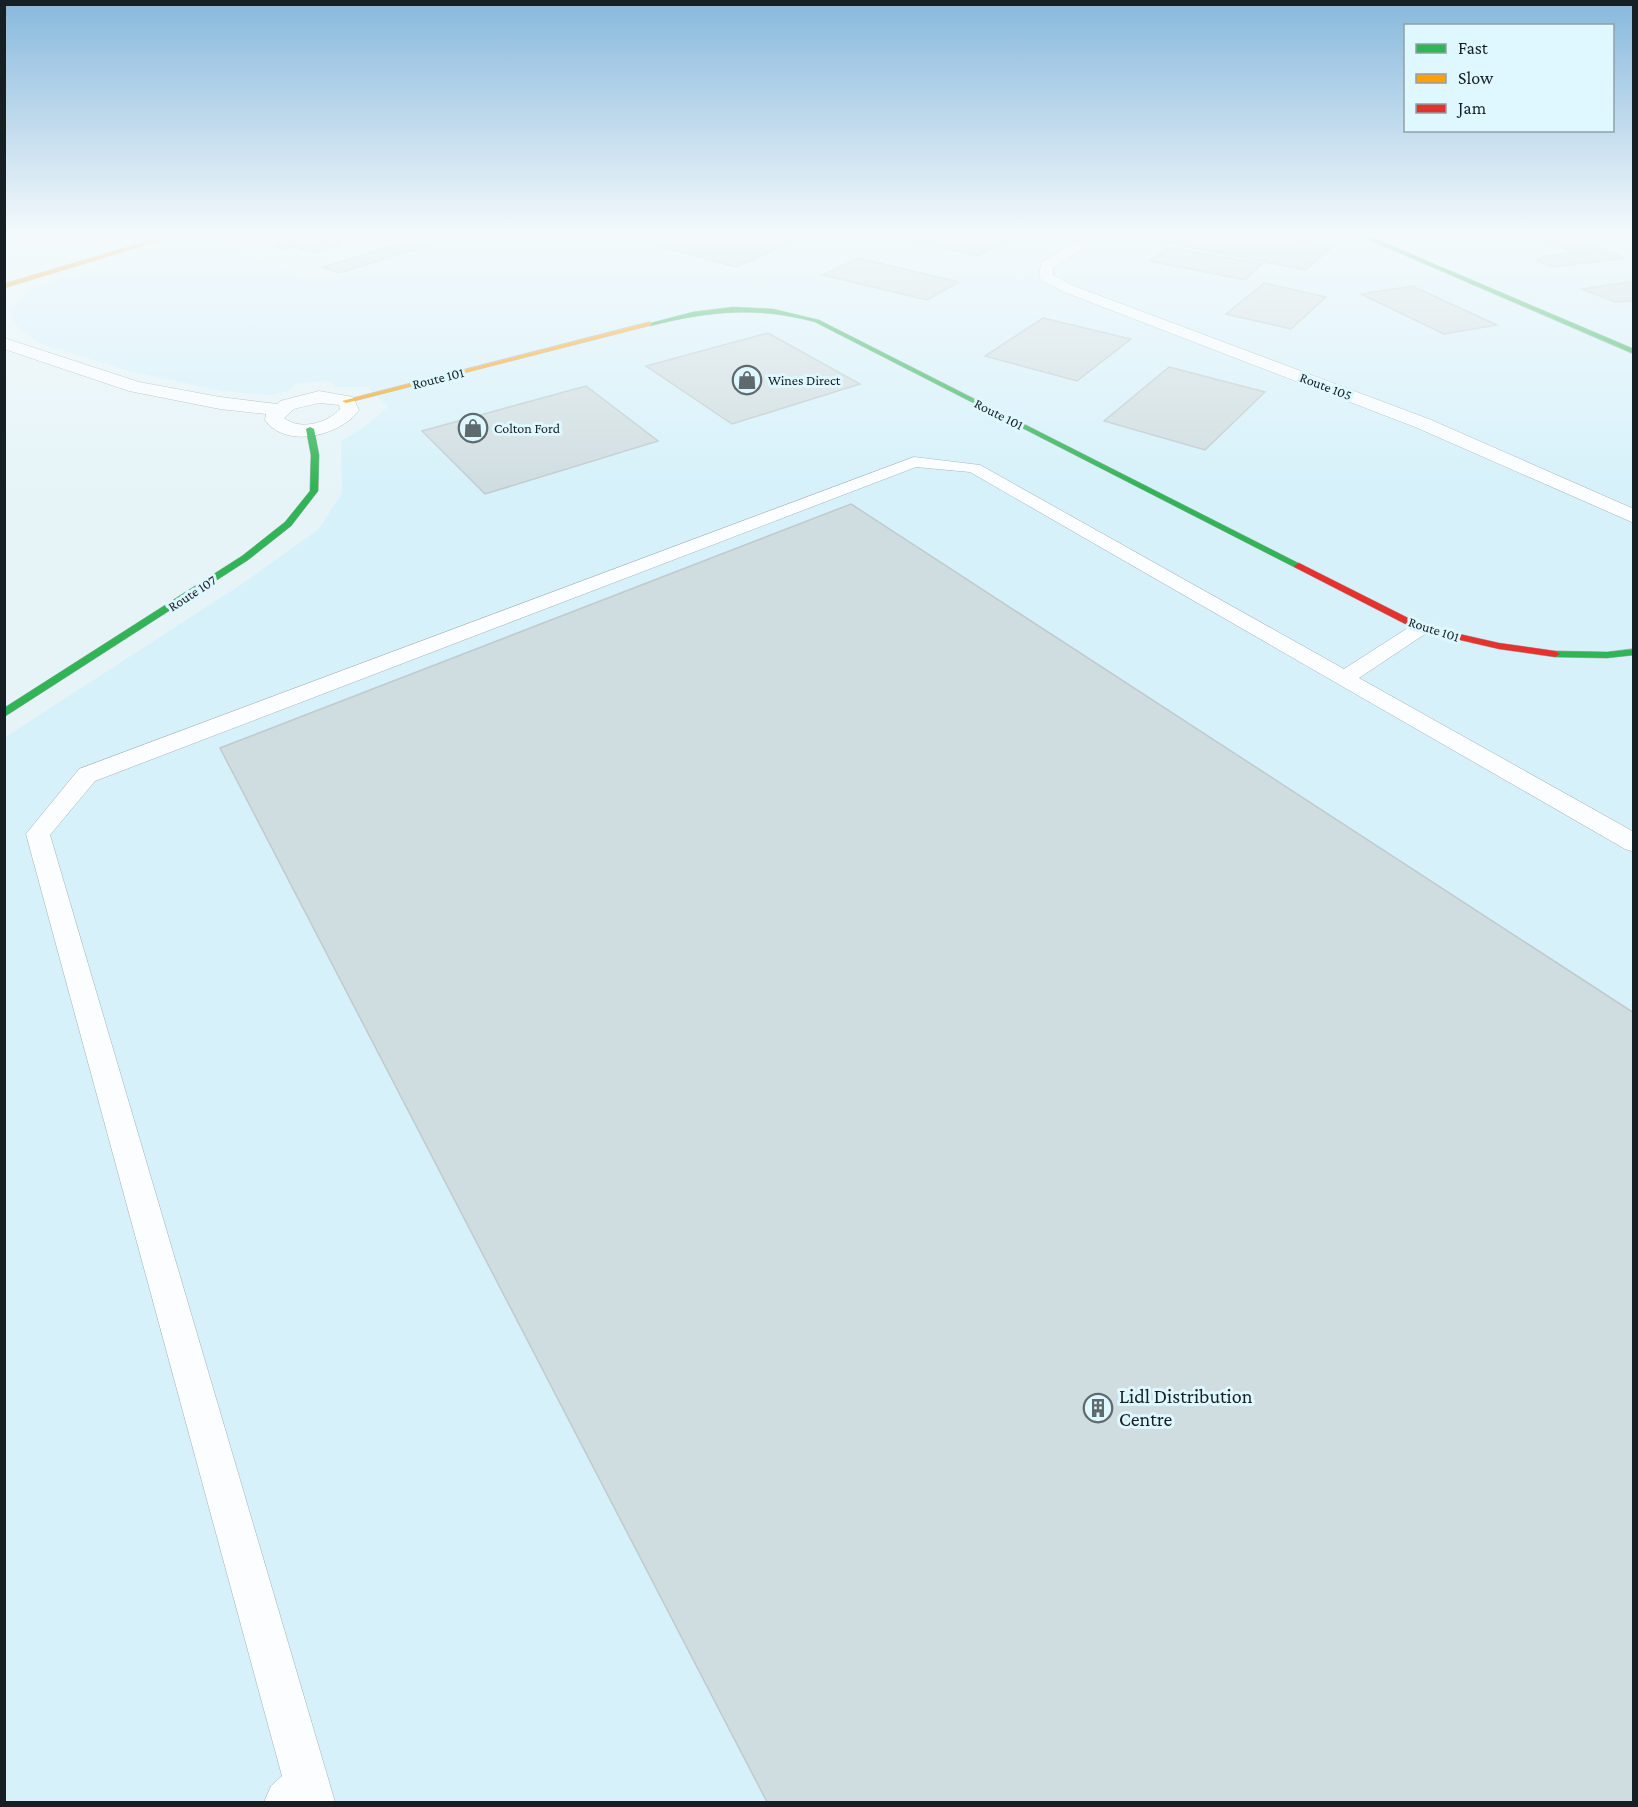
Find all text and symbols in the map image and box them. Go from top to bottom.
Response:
legend [1404,24,1614,132]
text: Fast [1458,38,1489,58]
text: Slow [1458,68,1494,88]
text: Jam [1456,98,1487,118]
street label: Route 101 [411,364,466,392]
shop icon: Wines Direct [731,364,763,396]
street label: Route 105 [1298,369,1354,403]
place label: Wines Direct [768,372,841,388]
street label: Route 101 [972,395,1026,433]
shop icon: Colton Ford [457,412,489,444]
place label: Colton Ford [494,420,561,436]
street label: Route 107 [165,571,219,614]
street label: Route 101 [1407,613,1462,645]
place label: Lidl Distribution Centre [1119,1385,1253,1430]
building icon: Lidl Distribution Centre [1082,1392,1114,1424]

